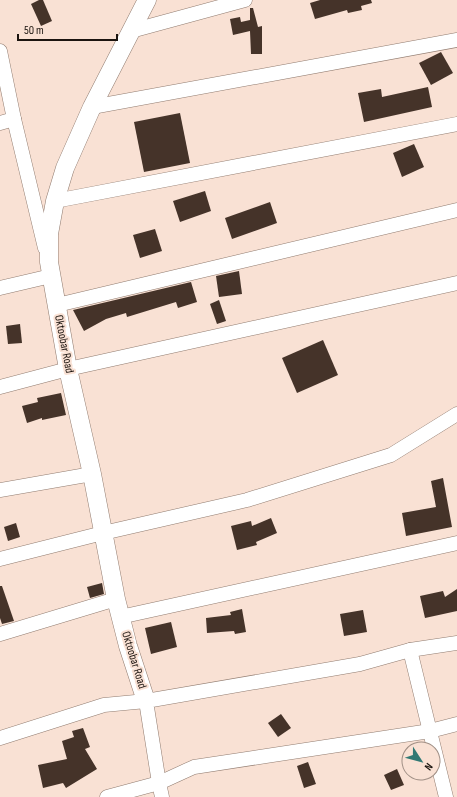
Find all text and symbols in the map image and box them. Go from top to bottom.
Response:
scale bar [18,16,117,42]
text: 50 m [24,23,44,38]
street label: Oktoobar Road [51,314,77,374]
street label: Oktoobar Road [118,630,150,690]
north arrow [401,741,441,781]
text: N [422,760,436,773]

